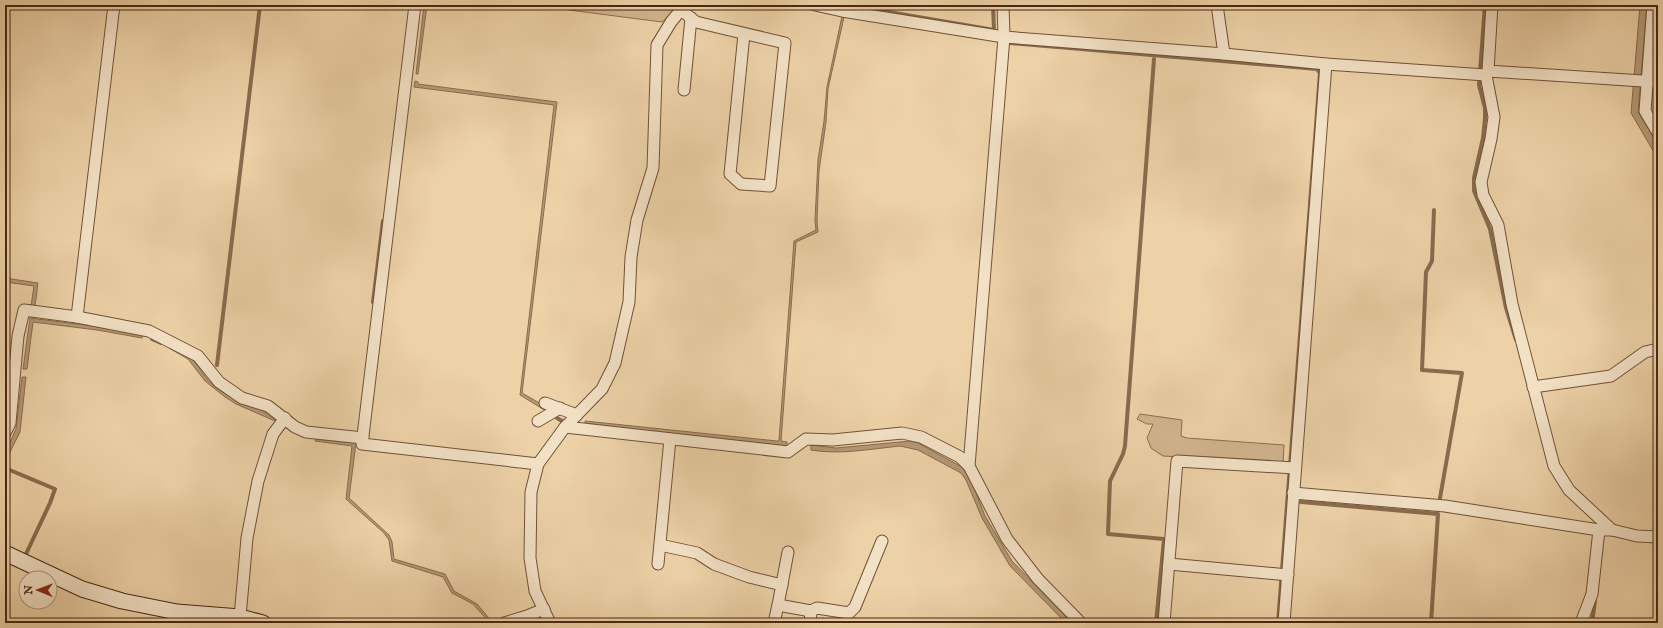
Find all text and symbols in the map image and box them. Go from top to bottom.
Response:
north arrow [18,570,58,610]
text: N [22,584,36,596]

